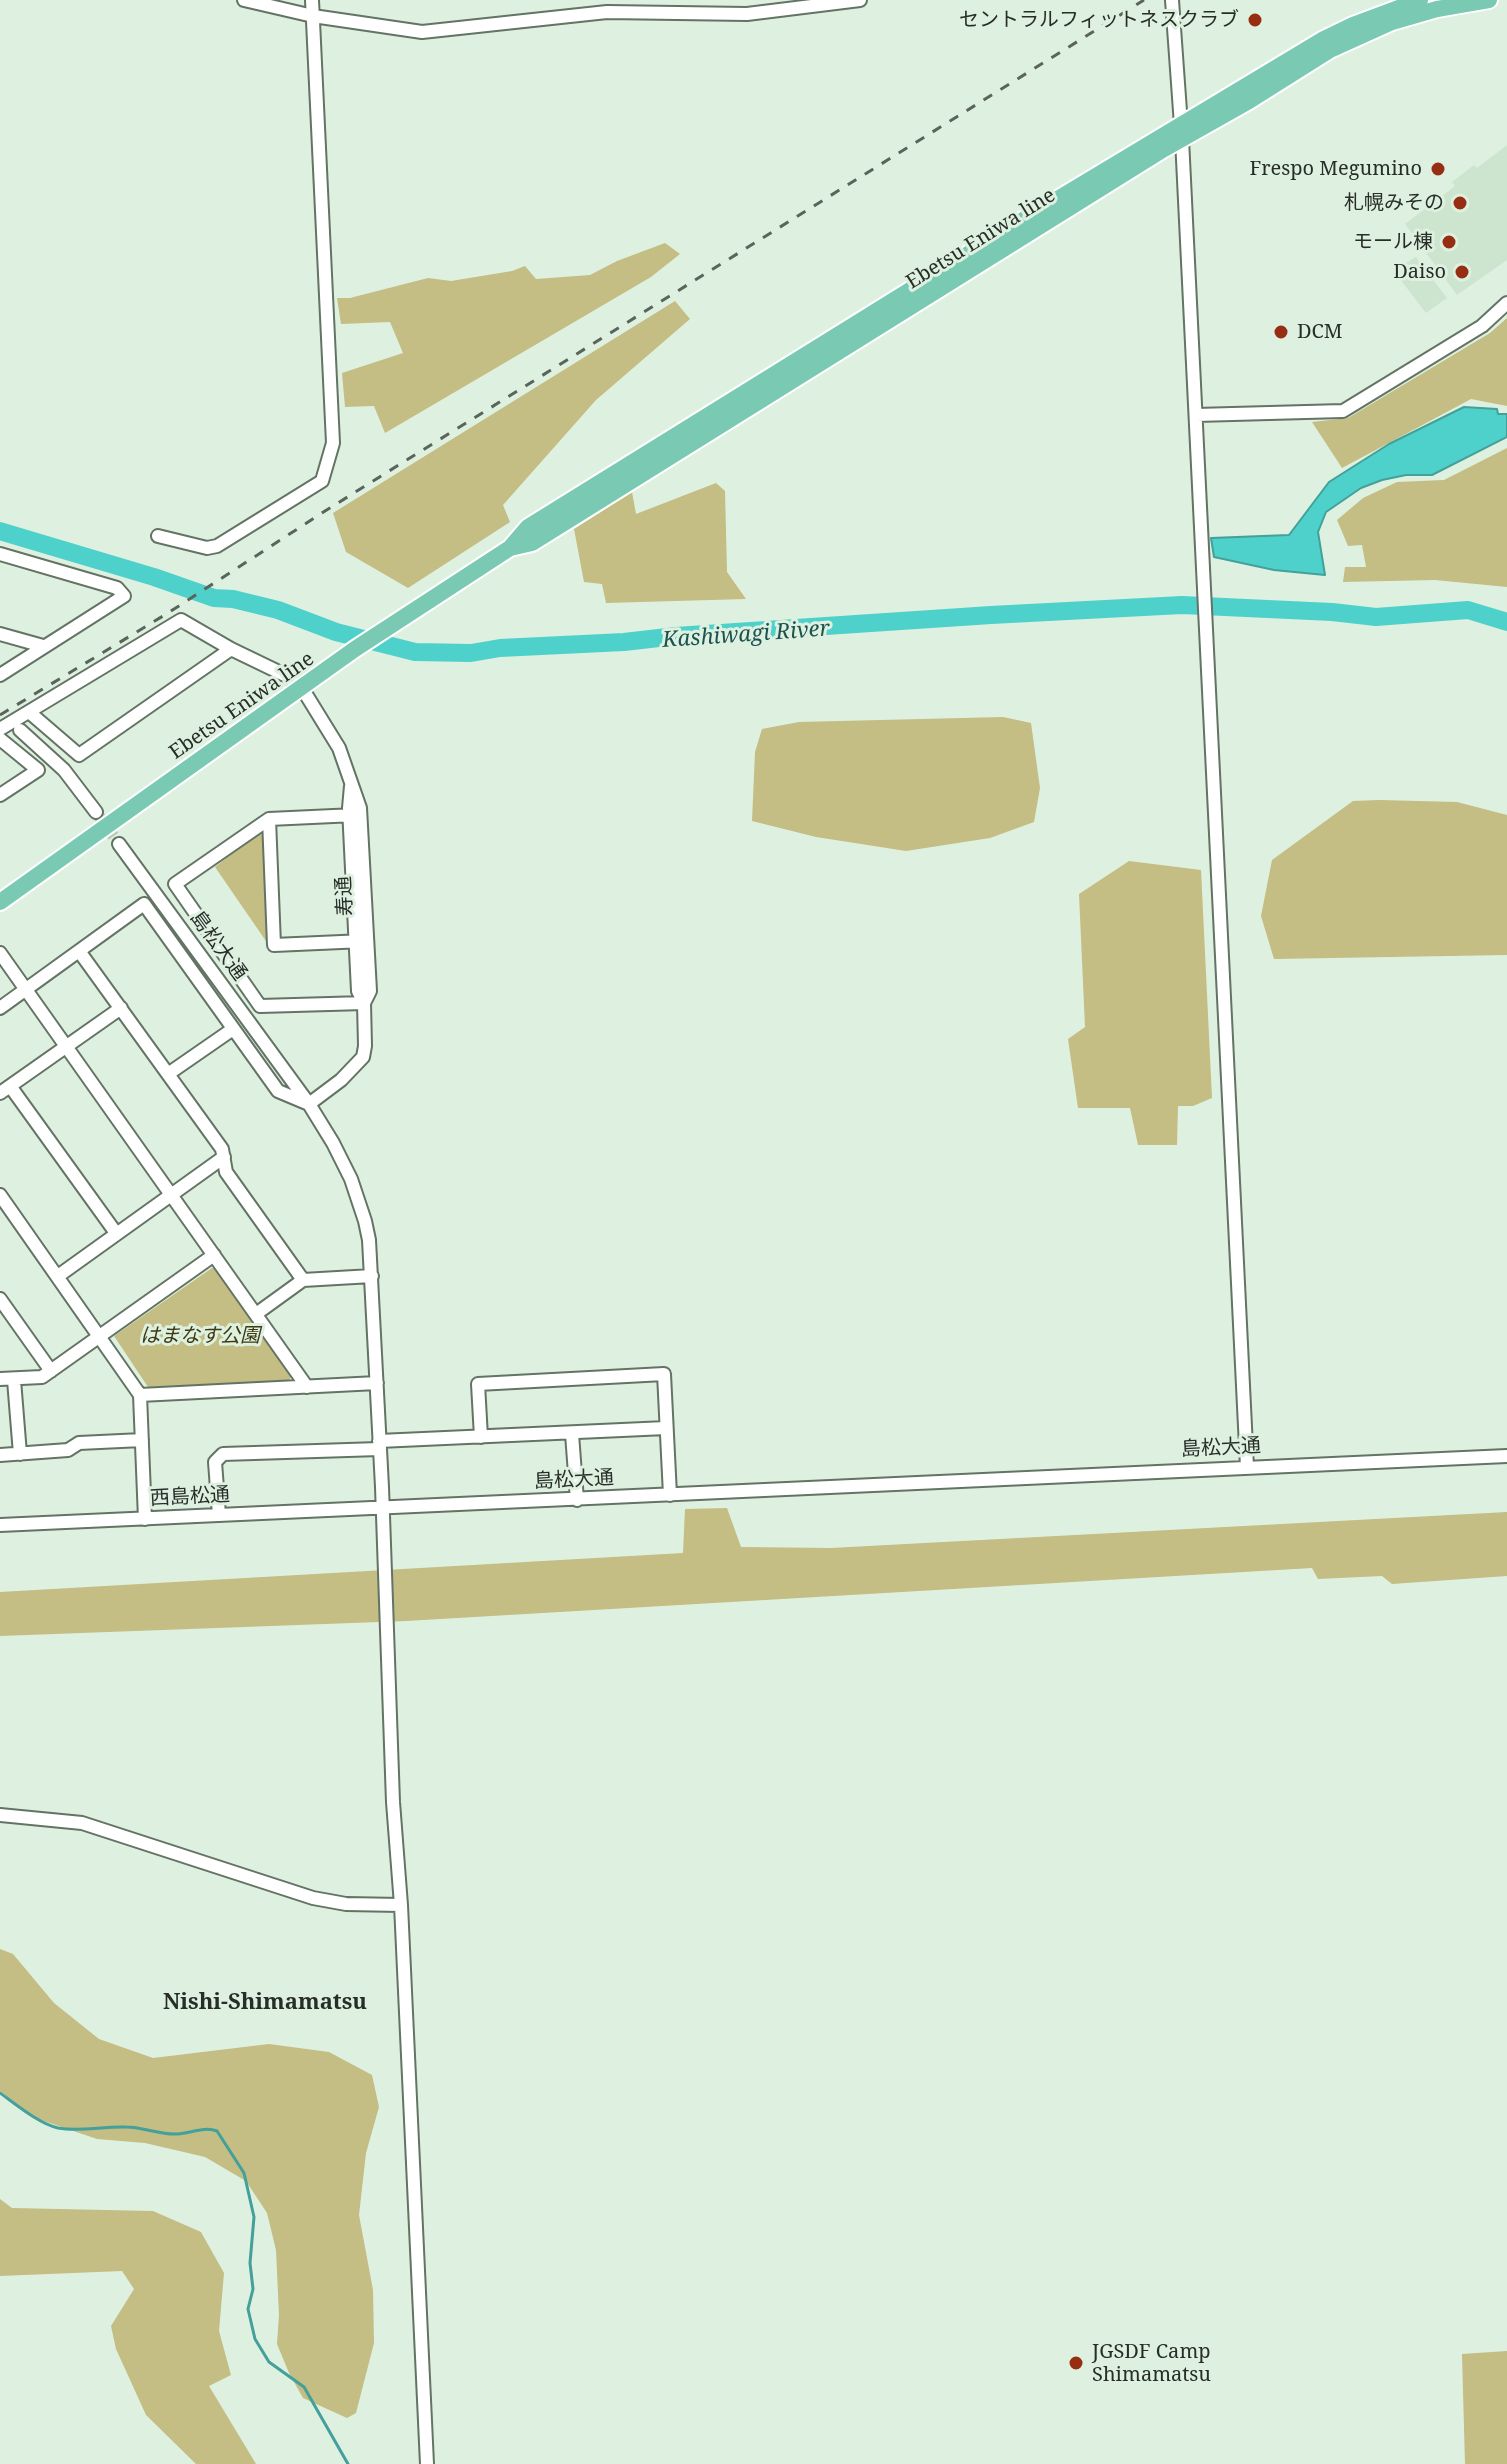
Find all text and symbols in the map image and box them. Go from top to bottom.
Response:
place label: セントラルフィットネスクラブ [959,8,1239,32]
marker: セントラルフィットネスクラブ [1246,11,1264,29]
place label: Frespo Megumino [1249,157,1422,181]
marker: Frespo Megumino [1429,160,1447,178]
street label: Ebetsu Eniwa line [902,183,1060,295]
place label: 札幌みその [1344,191,1444,215]
marker: 札幌みその [1451,194,1469,212]
place label: モール棟 [1353,230,1433,254]
marker: モール棟 [1440,233,1458,251]
place label: Daiso [1393,260,1446,284]
marker: Daiso [1453,263,1471,281]
place label: DCM [1297,320,1343,344]
marker: DCM [1272,323,1290,341]
water label: Kashiwagi River [661,616,831,654]
street label: Ebetsu Eniwa line [165,647,319,765]
street label: 寿通 [332,875,358,917]
street label: 島松大通 [185,907,251,985]
park label: はまなす公園 [140,1324,260,1348]
street label: 島松大通 [1180,1434,1262,1462]
street label: 島松大通 [533,1466,615,1494]
street label: 西島松通 [149,1483,231,1511]
district label: Nishi-Shimamatsu [163,1990,367,2016]
place label: JGSDF Camp Shimamatsu [1092,2340,1211,2387]
marker: JGSDF Camp Shimamatsu [1067,2354,1085,2372]

